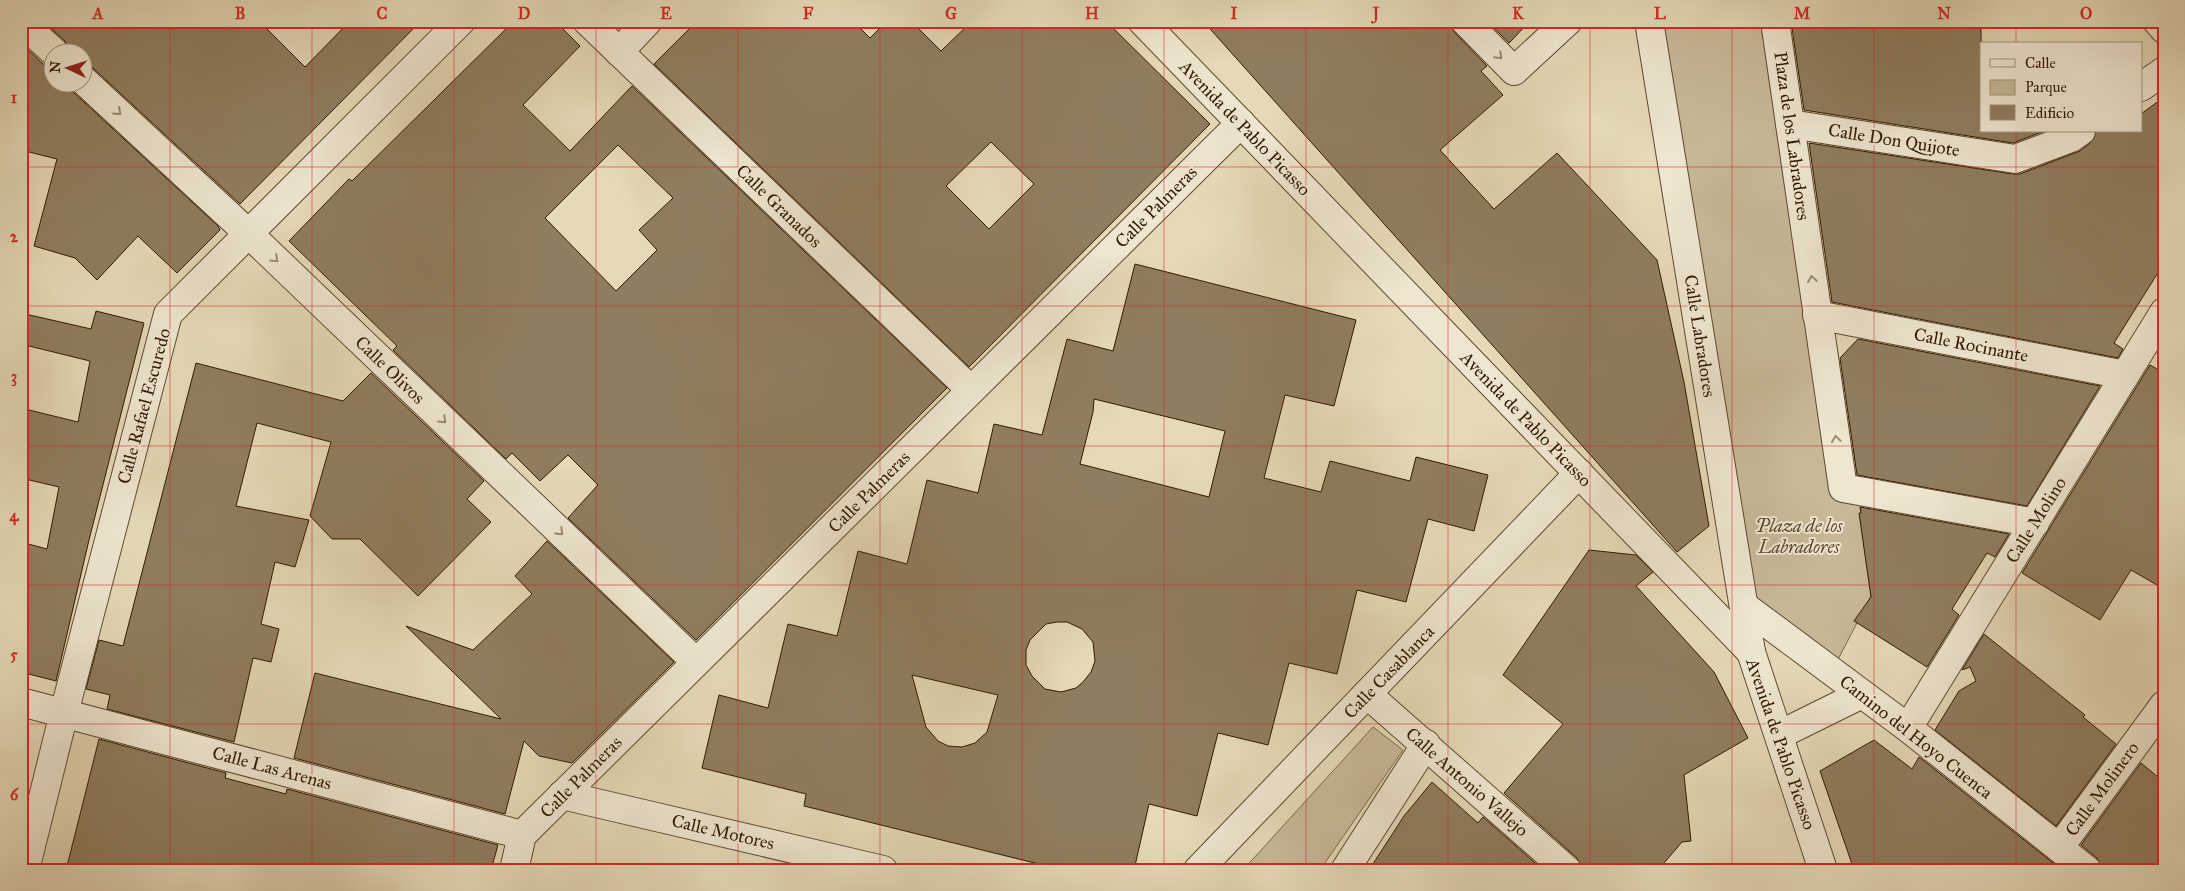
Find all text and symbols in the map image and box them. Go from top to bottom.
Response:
text: A [92,4,104,23]
text: B [235,4,245,23]
text: C [377,4,388,23]
text: D [518,4,531,23]
text: E [660,4,672,23]
text: F [803,4,814,23]
text: G [945,4,957,23]
text: H [1085,4,1099,23]
text: I [1231,4,1238,23]
text: J [1371,4,1380,24]
text: K [1512,4,1524,23]
text: L [1654,4,1666,23]
text: M [1794,4,1811,23]
text: N [1937,4,1951,23]
text: O [2080,4,2092,23]
north arrow [42,42,92,92]
legend [1980,42,2142,132]
one-way arrow [1493,50,1502,59]
street label: Plaza de los Labradores [1769,50,1815,222]
text: Calle [2025,54,2056,72]
street label: Avenida de Pablo Picasso [1174,55,1315,200]
text: N [47,60,64,74]
text: Parque [2025,78,2067,97]
text: 1 [11,88,18,107]
text: Edificio [2025,104,2074,122]
one-way arrow [113,106,122,115]
street label: Calle Don Quijote [1827,119,1961,161]
street label: Calle Granados [732,160,826,252]
street label: Calle Palmeras [1110,161,1202,253]
text: 2 [10,227,19,246]
one-way arrow [269,253,278,262]
street label: Calle Labradores [1679,273,1721,399]
one-way arrow [1807,274,1818,282]
street label: Calle Rocinante [1912,323,2030,367]
street label: Calle Rafael Escuredo [113,326,175,486]
street label: Calle Olivos [351,331,429,409]
street label: Avenida de Pablo Picasso [1455,346,1596,491]
text: 3 [11,367,17,387]
one-way arrow [437,414,446,423]
one-way arrow [1831,435,1841,444]
street label: Calle Palmeras [823,446,915,538]
street label: Calle Molino [2001,473,2071,567]
text: 4 [10,506,20,526]
park label: Plaza de los Labradores [1756,515,1843,558]
one-way arrow [555,526,564,535]
street label: Calle Casablanca [1339,621,1439,723]
text: 5 [10,645,18,664]
street label: Avenida de Pablo Picasso [1741,655,1821,833]
street label: Camino del Hoyo Cuenca [1835,670,1997,804]
street label: Calle Antonio Vallejo [1401,723,1533,841]
street label: Calle Palmeras [535,731,627,823]
street label: Calle Molinero [2060,738,2144,840]
street label: Calle Las Arenas [210,742,334,794]
text: 6 [10,785,19,804]
street label: Calle Motores [670,810,776,854]

